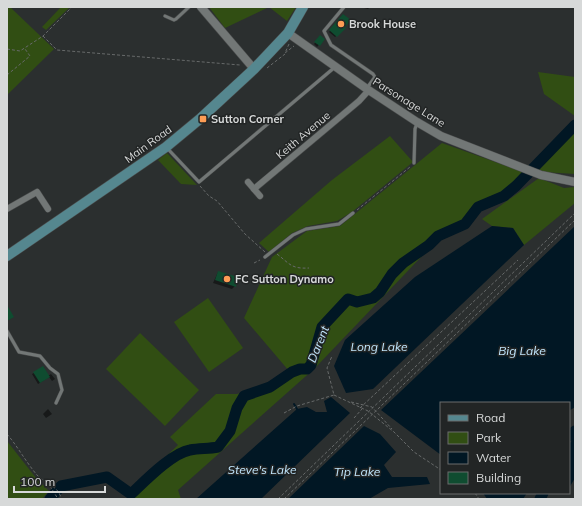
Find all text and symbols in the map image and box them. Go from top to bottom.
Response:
place label: Brook House [349,17,416,31]
marker: Brook House [336,19,346,29]
street label: Parsonage Lane [370,74,448,130]
street label: Keith Avenue [273,108,333,162]
place label: Sutton Corner [211,112,284,126]
marker: Sutton Corner [198,114,208,124]
street label: Main Road [122,122,174,166]
place label: FC Sutton Dynamo [235,272,334,286]
marker: FC Sutton Dynamo [222,274,232,284]
water label: Darent [304,323,332,365]
water label: Long Lake [350,339,408,354]
water label: Big Lake [498,343,546,358]
legend [440,402,570,494]
text: Road [476,410,505,425]
text: Park [476,430,502,445]
text: Water [476,450,512,465]
water label: Steve's Lake [228,462,297,477]
water label: Tip Lake [334,464,381,479]
scale bar [14,468,105,494]
text: Building [476,470,521,485]
text: 100 m [20,474,55,489]

